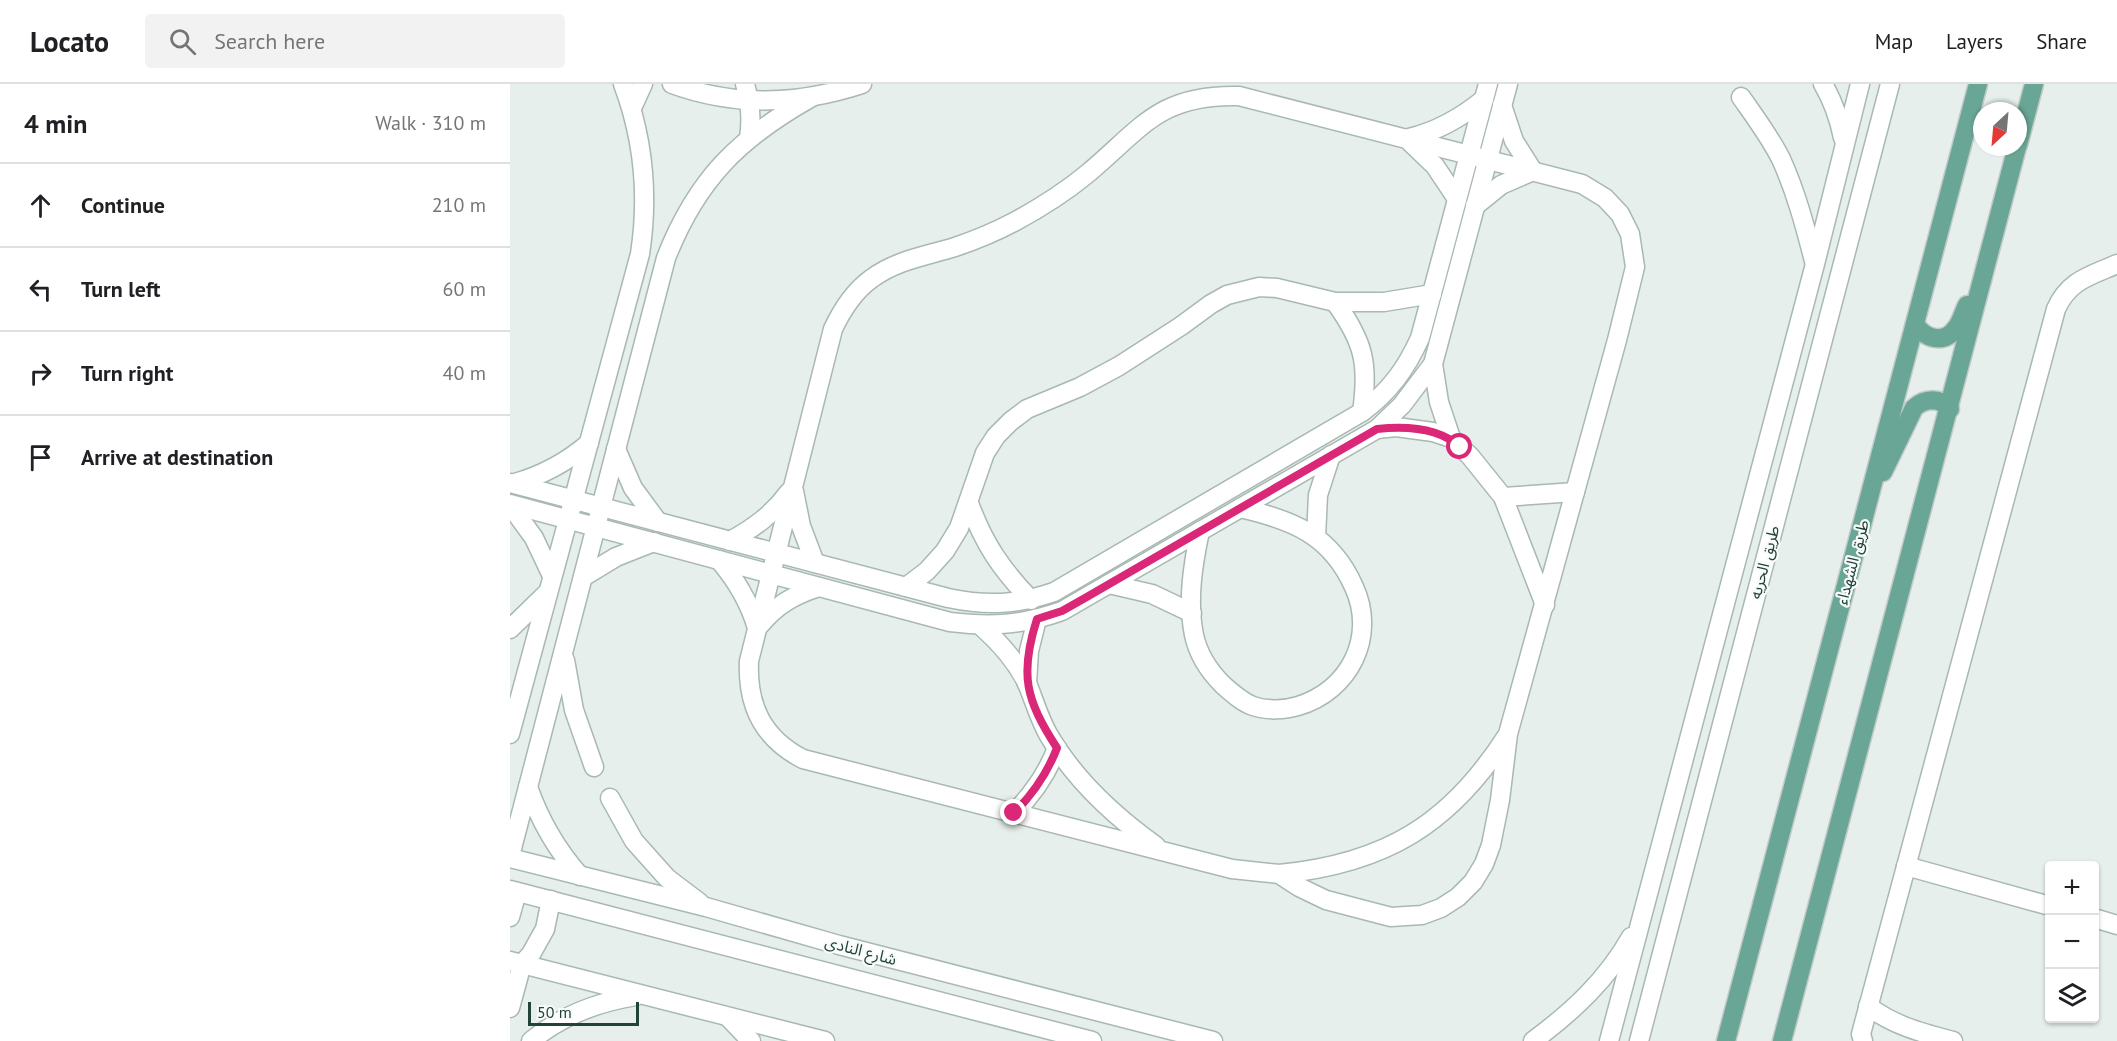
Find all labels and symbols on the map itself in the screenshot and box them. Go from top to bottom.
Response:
north arrow [1973,102,2027,156]
route start [1446,433,1472,459]
street label: طريق الشهداء [1831,517,1874,607]
street label: طريق الحريه [1745,523,1784,601]
route end [1000,799,1026,825]
street label: شارع النادى [822,931,899,972]
scale bar [528,999,639,1026]

